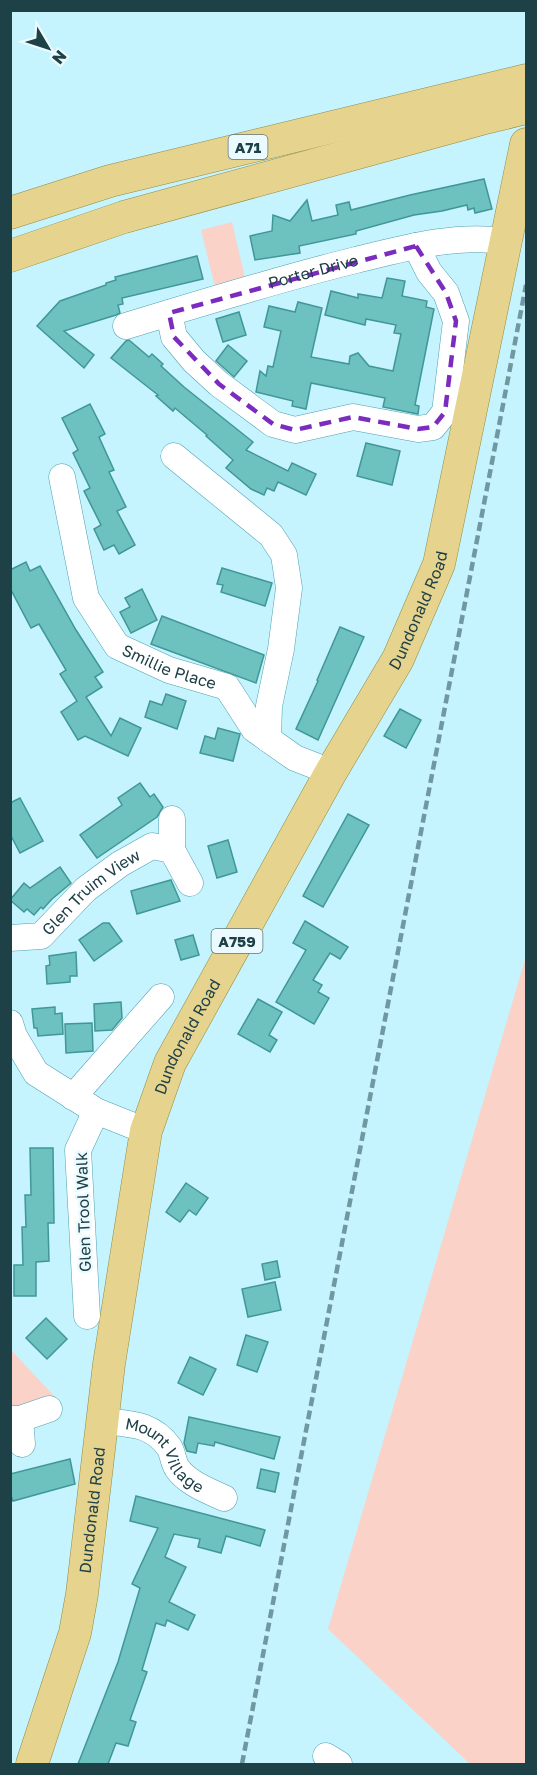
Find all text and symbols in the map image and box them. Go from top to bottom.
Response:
north arrow [18,18,78,78]
text: N [48,46,71,68]
road number: A71 [228,135,268,159]
street label: Porter Drive [266,250,360,293]
street label: Dundonald Road [384,549,451,673]
street label: Smillie Place [119,640,219,693]
street label: Glen Truim View [37,845,144,939]
road number: A759 [212,929,262,953]
street label: Dundonald Road [150,976,224,1097]
street label: Glen Trool Walk [71,1152,95,1272]
street label: Mount Village [124,1413,207,1497]
street label: Dundonald Road [75,1446,109,1574]

